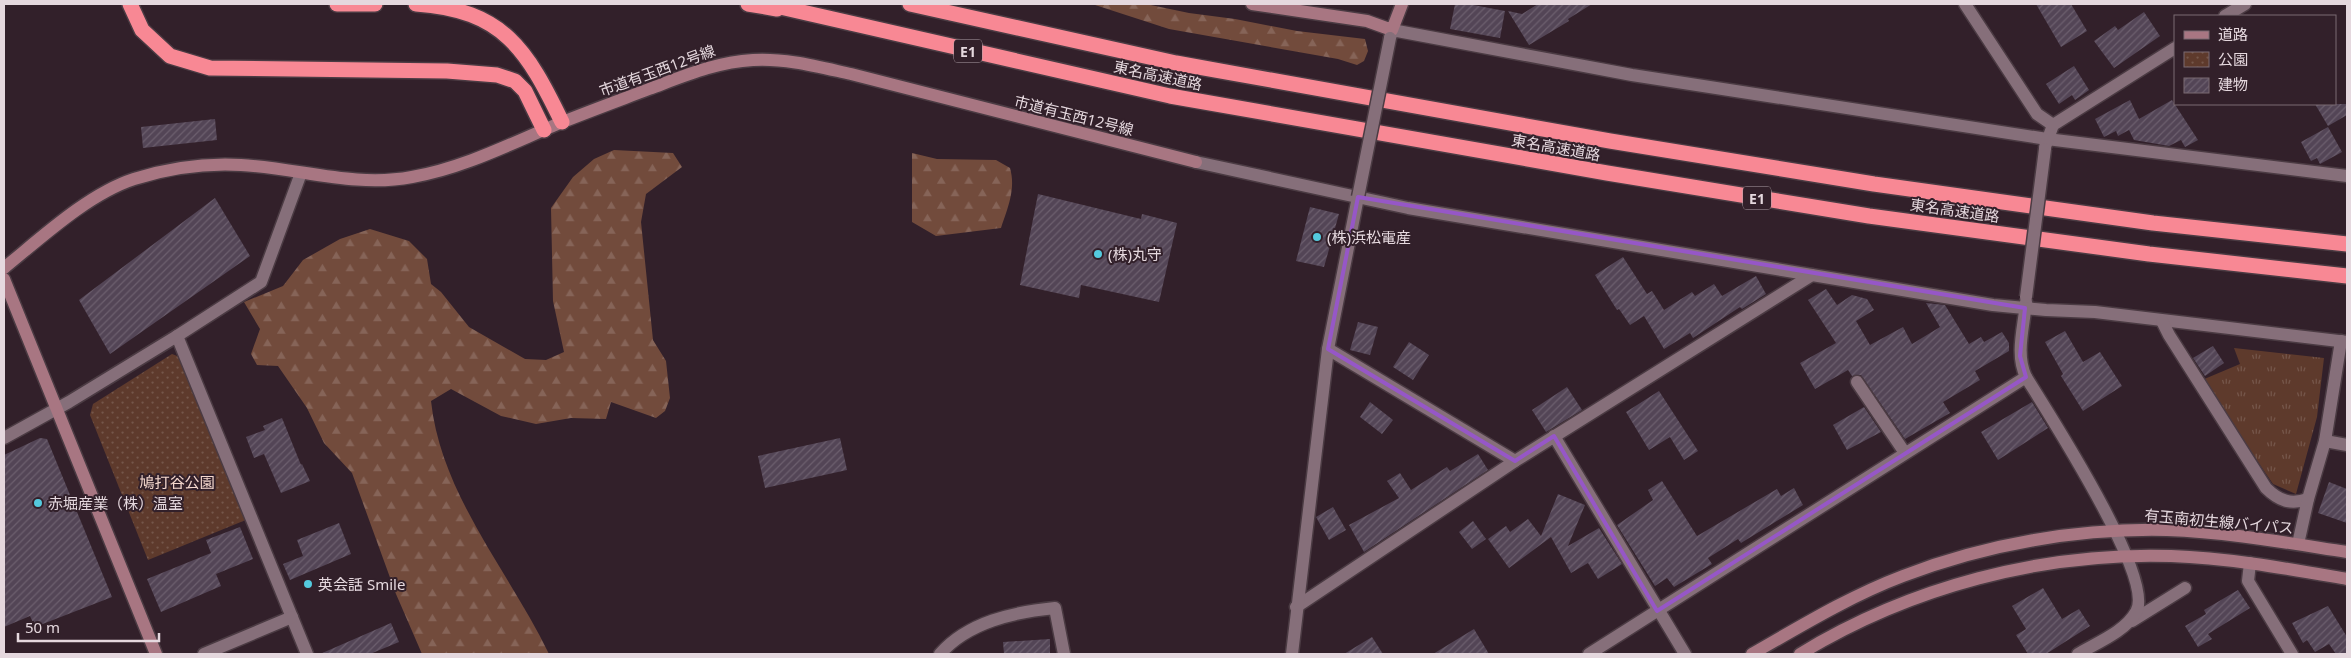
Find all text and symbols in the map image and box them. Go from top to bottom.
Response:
legend [2174,15,2336,105]
text: 道路 [2218,24,2248,44]
street label: 市道有玉西12号線 [596,40,718,100]
road number: E1 [954,40,982,62]
text: 公園 [2218,49,2248,69]
street label: 東名高速道路 [1112,56,1204,94]
text: 建物 [2218,74,2248,94]
street label: 市道有玉西12号線 [1012,91,1136,139]
street label: 東名高速道路 [1510,129,1602,165]
road number: E1 [1743,187,1771,210]
street label: 東名高速道路 [1909,194,2001,226]
place label: (株)浜松電産 [1327,227,1411,247]
marker: (株)浜松電産 [1311,231,1323,243]
place label: (株)丸守 [1108,244,1162,264]
marker: (株)丸守 [1092,248,1104,260]
park label: 鳩打谷公園 [139,472,215,492]
place label: 赤堀産業（株）温室 [48,493,183,513]
marker: 赤堀産業（株）温室 [32,497,44,509]
street label: 有玉南初生線バイパス [2144,505,2294,537]
place label: 英会話 Smile [318,574,405,594]
marker: 英会話 Smile [302,578,314,590]
scale bar [18,610,159,642]
text: 50 m [25,617,60,637]

